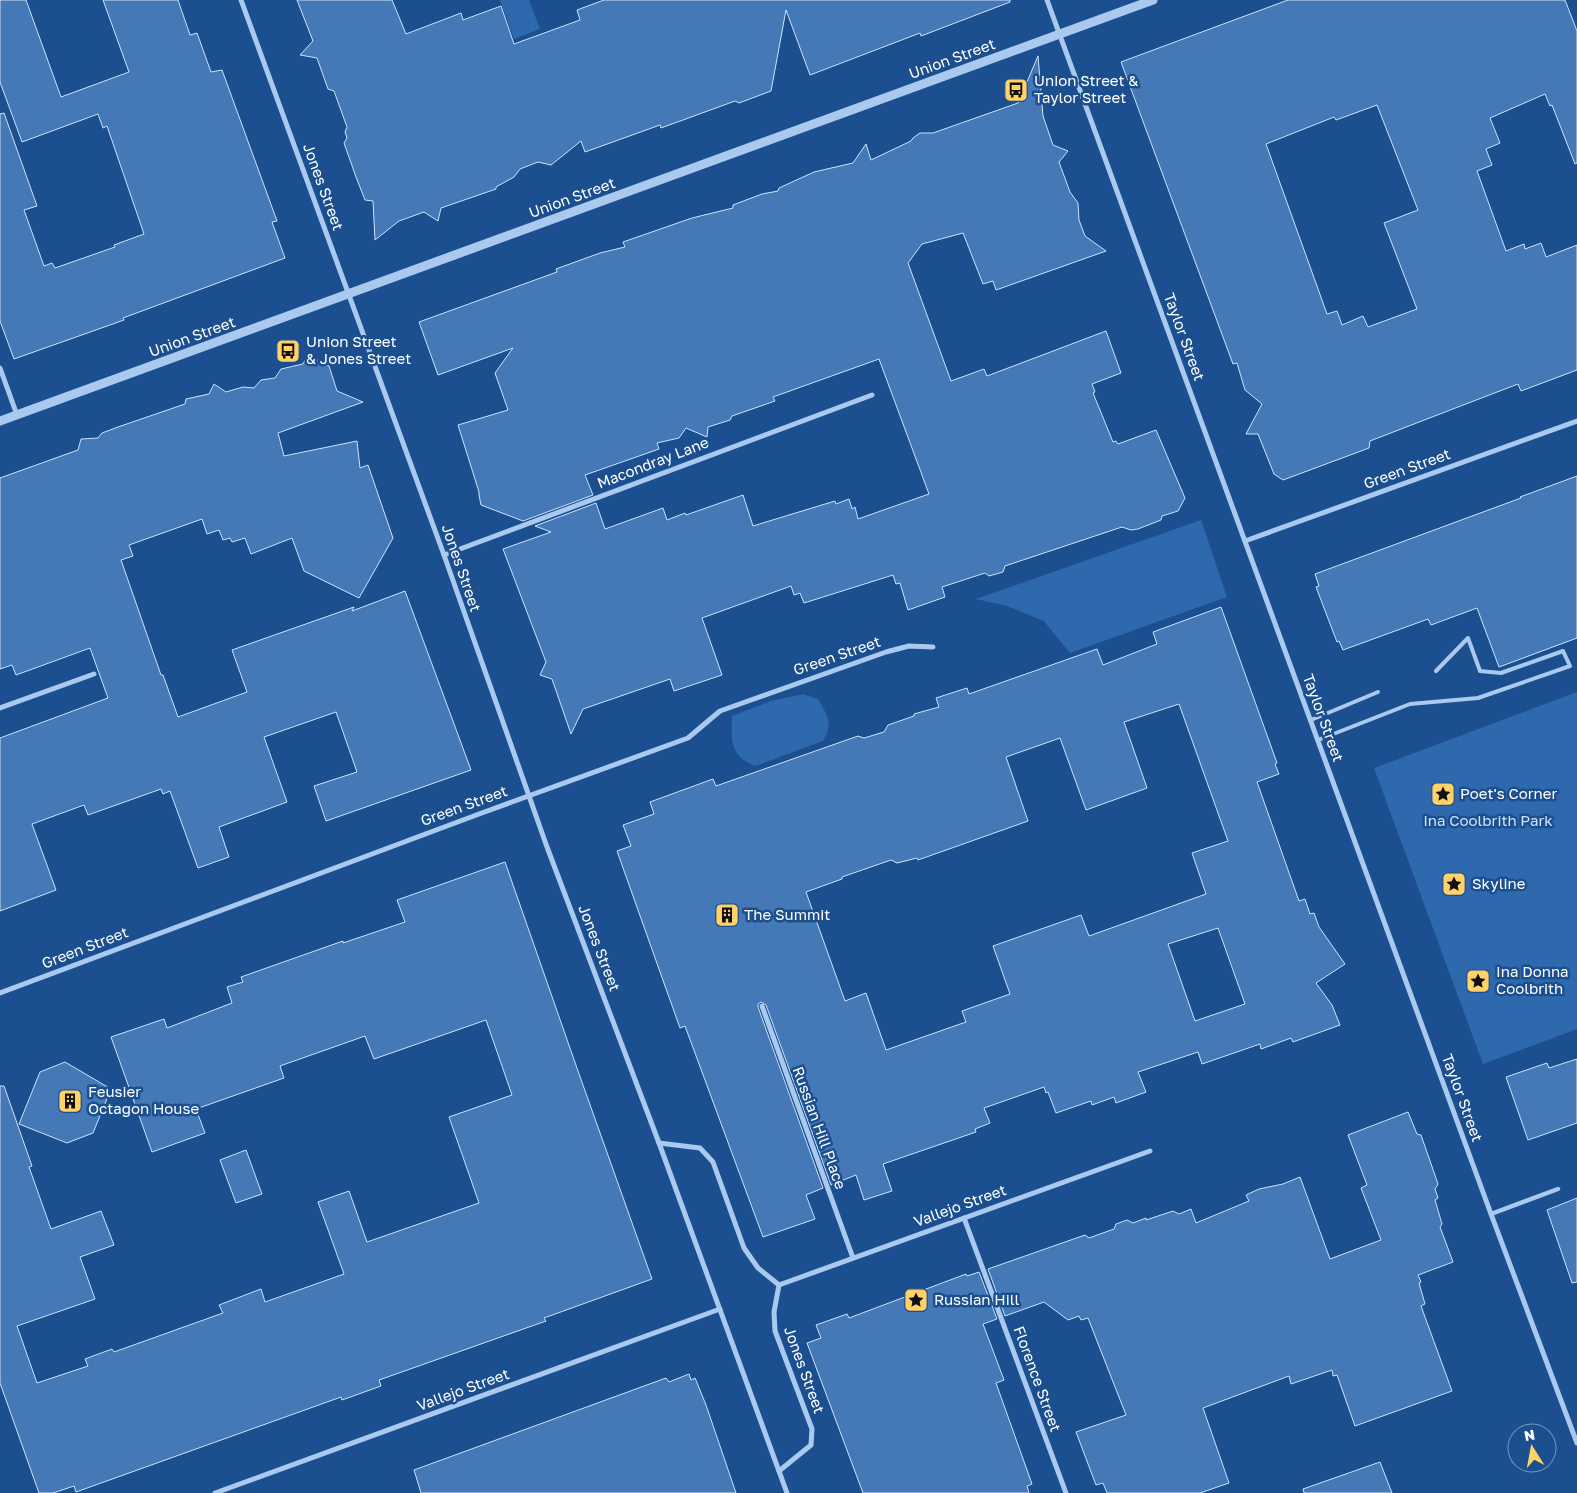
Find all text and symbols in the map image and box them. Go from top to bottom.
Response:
street label: Union Street [906,34,997,82]
place label: Union Street & Taylor Street [1034,71,1138,106]
bus stop icon: Union Street & Taylor Street [1003,77,1029,103]
street label: Jones Street [300,141,348,233]
street label: Union Street [526,173,617,221]
street label: Taylor Street [1161,290,1209,383]
street label: Union Street [146,312,237,360]
place label: Union Street & Jones Street [306,332,411,367]
bus stop icon: Union Street & Jones Street [275,338,301,364]
street label: Macondray Lane [594,432,711,492]
street label: Green Street [1361,444,1453,492]
street label: Jones Street [439,522,485,614]
street label: Green Street [791,632,883,678]
street label: Taylor Street [1300,671,1348,764]
street label: Green Street [418,781,510,829]
place icon: Poet's Corner [1430,781,1456,807]
place label: Poet's Corner [1460,784,1558,802]
park label: Ina Coolbrith Park [1423,811,1553,829]
place icon: Skyline [1441,871,1467,897]
place label: Skyline [1472,874,1526,892]
street label: Jones Street [575,902,625,994]
building icon: The Summit [714,902,740,928]
place label: The Summit [744,905,830,923]
street label: Green Street [39,922,130,972]
place label: Ina Donna Coolbrith [1496,962,1569,997]
place icon: Ina Donna Coolbrith [1465,968,1491,994]
street label: Taylor Street [1439,1051,1487,1144]
street label: Russian Hill Place [789,1064,851,1192]
place label: Feusier Octagon House [88,1082,199,1117]
building icon: Feusier Octagon House [57,1088,83,1114]
street label: Vallejo Street [911,1180,1008,1230]
place icon: Russian Hill [903,1287,929,1313]
place label: Russian Hill [934,1290,1020,1308]
street label: Florence Street [1010,1323,1065,1434]
street label: Jones Street [781,1324,829,1416]
street label: Vallejo Street [414,1364,511,1414]
north arrow [1507,1423,1557,1473]
text: N [1523,1425,1536,1444]

